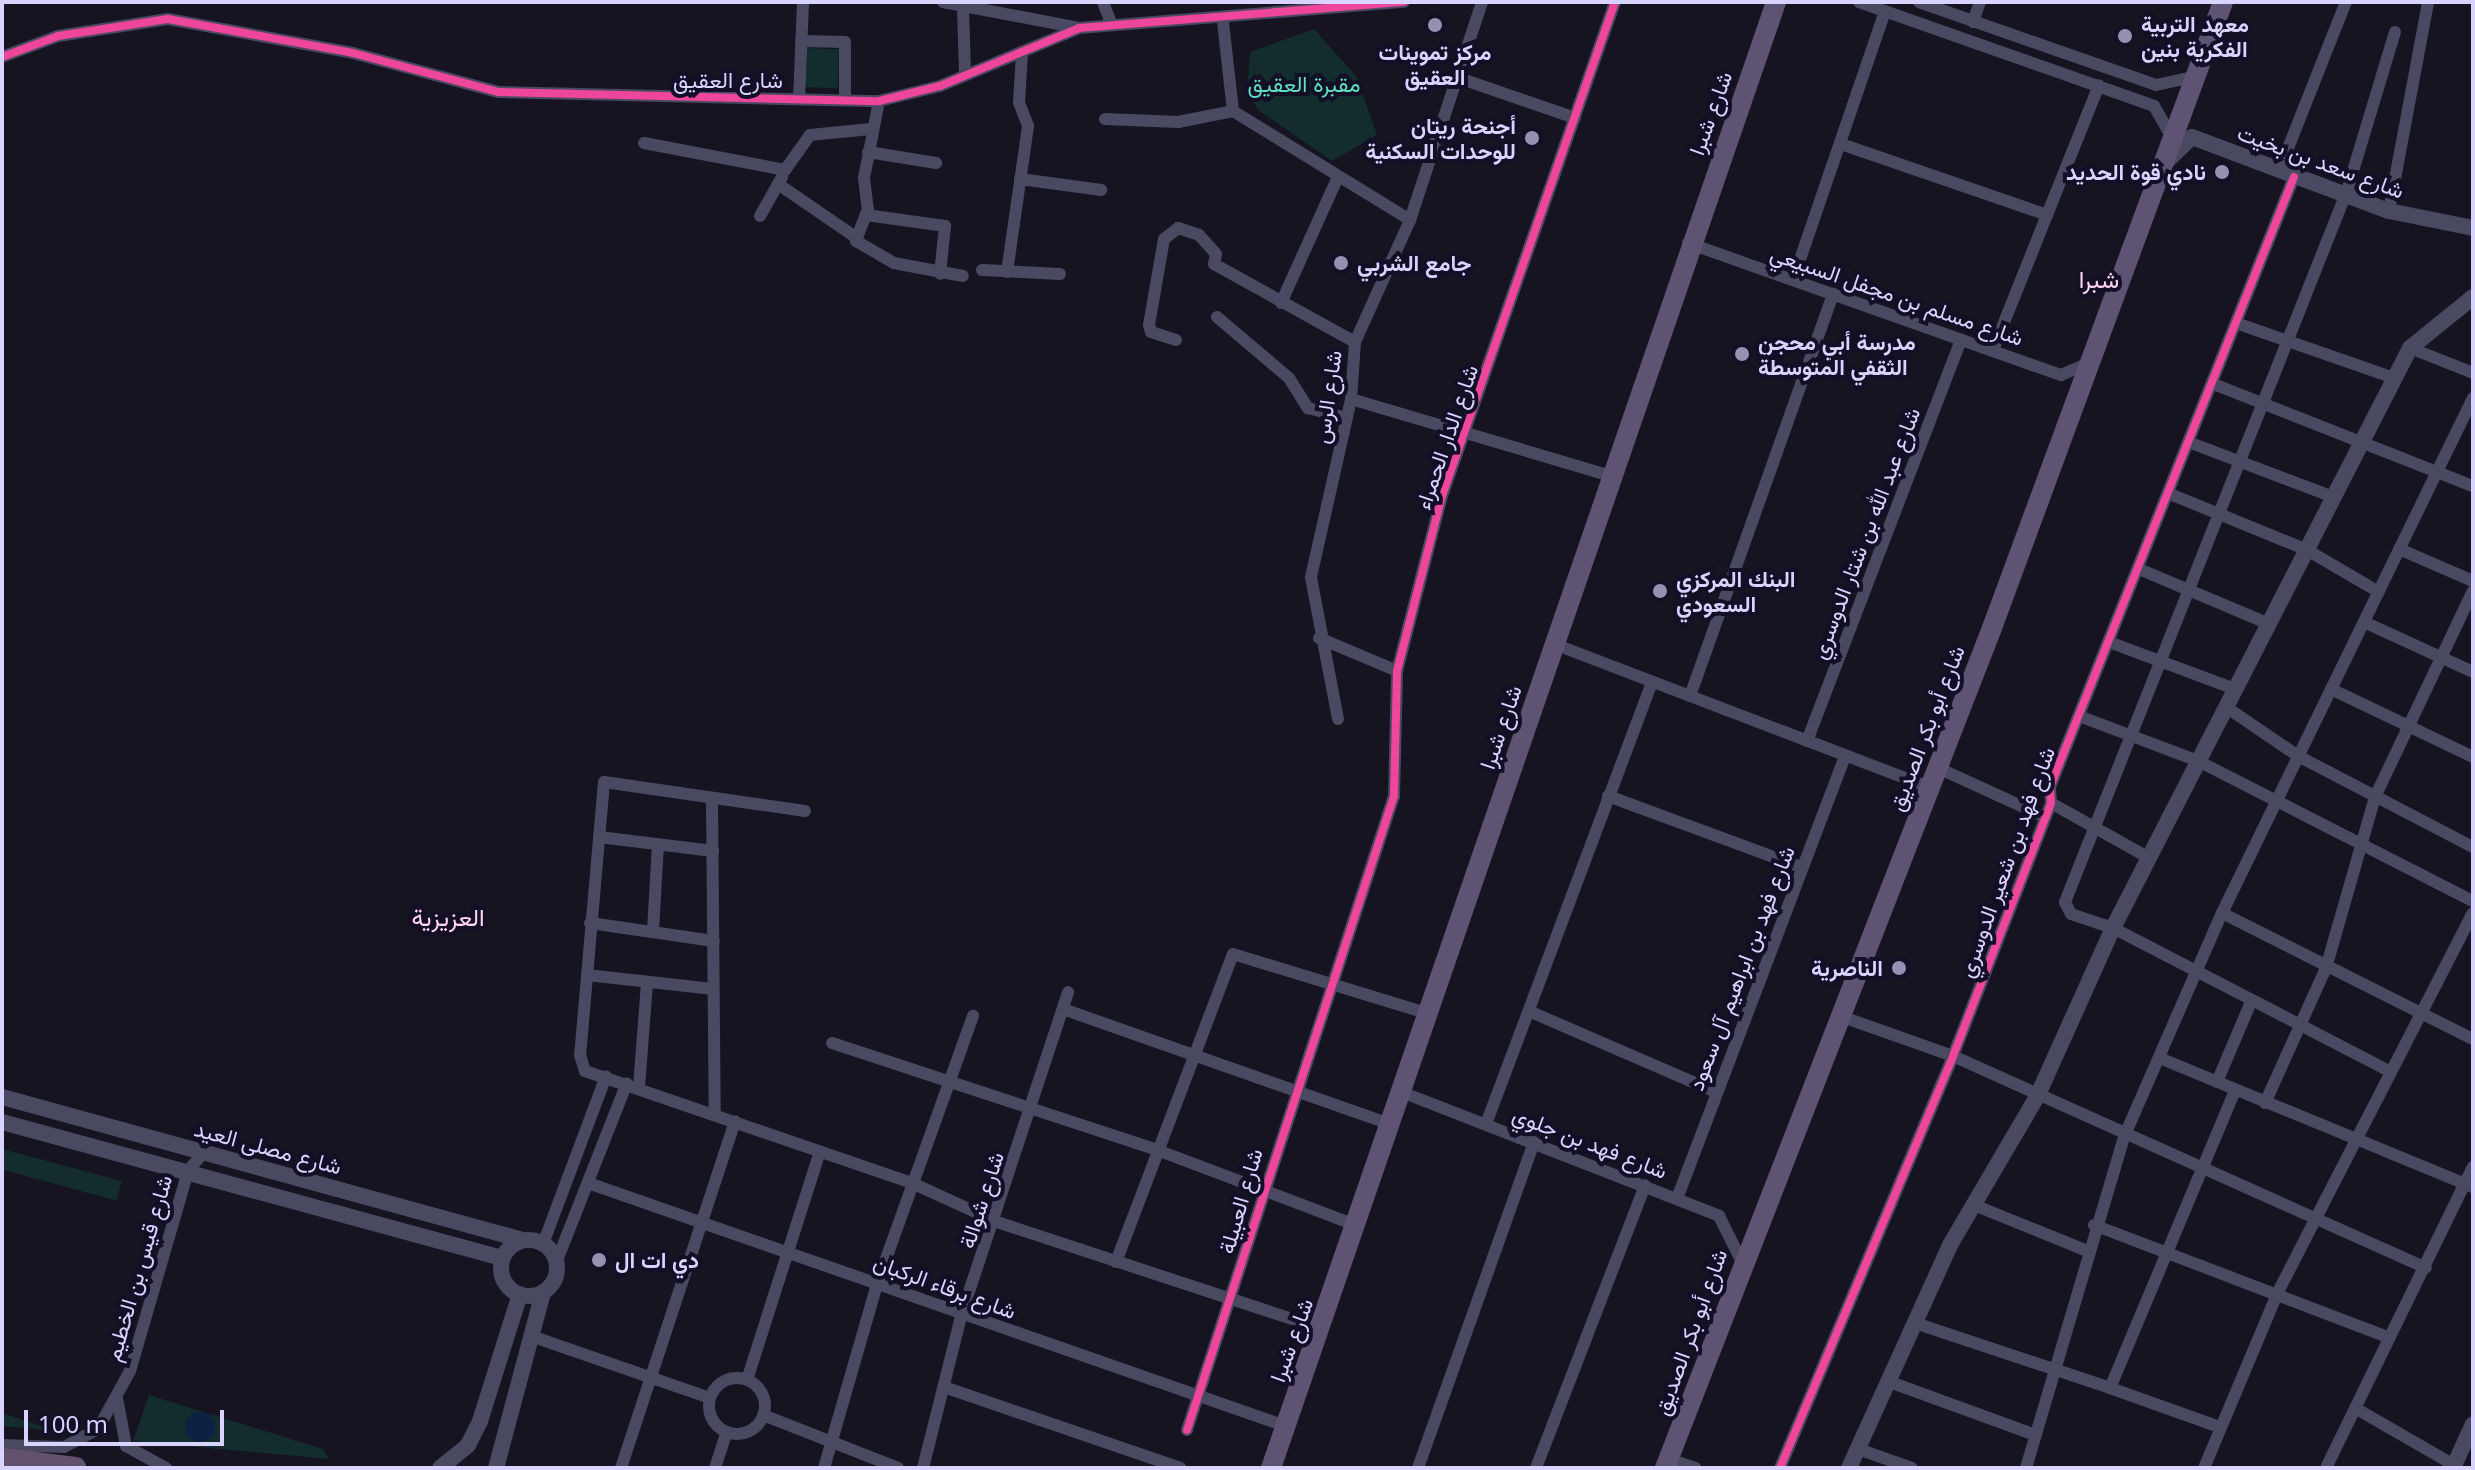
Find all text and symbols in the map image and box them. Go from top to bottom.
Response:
place label: معهد التربية الفكرية بنين [2141,10,2249,62]
marker: مركز تموينات العقيق [1426,16,1444,34]
marker: معهد التربية الفكرية بنين [2116,27,2134,45]
place label: مركز تموينات العقيق [1379,38,1491,90]
street label: شارع العقيق [673,67,783,93]
street label: شارع شبرا [1683,68,1737,158]
park label: مقبرة العقيق [1248,71,1360,97]
place label: أجنحة ريتان للوحدات السكنية [1365,112,1516,164]
street label: شارع سعد بن بخيت [2234,119,2408,203]
marker: أجنحة ريتان للوحدات السكنية [1523,129,1541,147]
place label: نادي قوة الحديد [2066,159,2206,185]
marker: نادي قوة الحديد [2213,163,2231,181]
street label: شارع مسلم بن مجفل السبيعي [1767,239,2027,351]
place label: جامع الشربي [1357,250,1471,276]
marker: جامع الشربي [1332,254,1350,272]
district label: شبرا [2079,265,2119,293]
place label: مدرسة أبي محجن الثقفي المتوسطة [1758,328,1916,380]
marker: مدرسة أبي محجن الثقفي المتوسطة [1733,345,1751,363]
street label: شارع الرس [1307,349,1347,445]
street label: شارع الدار الحمراء [1409,361,1483,513]
street label: شارع عبد الله بن شتار الدوسري [1805,404,1925,662]
place label: البنك المركزي السعودي [1676,565,1796,616]
marker: البنك المركزي السعودي [1651,582,1669,600]
street label: شارع أبو بكر الصديق [1882,642,1970,814]
street label: شارع شبرا [1473,682,1527,772]
street label: شارع فهد بن شعير الدوسري [1952,743,2060,981]
street label: شارع فهد بن ابراهيم آل سعود [1682,842,1800,1094]
district label: العزيزية [412,903,484,931]
place label: الناصرية [1811,955,1883,981]
marker: الناصرية [1890,959,1908,977]
street label: شارع فهد بن جلوي [1509,1100,1671,1184]
street label: شارع مصلى العيد [192,1115,344,1179]
street label: شارع العبيلة [1212,1145,1268,1257]
street label: شارع شوالة [953,1148,1009,1252]
street label: شارع قيس بن الخطيم [99,1172,177,1364]
street label: شارع أبو بكر الصديق [1648,1245,1732,1419]
place label: دي ات ال [615,1247,699,1273]
street label: شارع برقاء الركبان [870,1248,1020,1324]
marker: دي ات ال [590,1251,608,1269]
street label: شارع شبرا [1264,1295,1318,1385]
scale bar [28,1394,228,1444]
text: 100 m [38,1407,108,1440]

